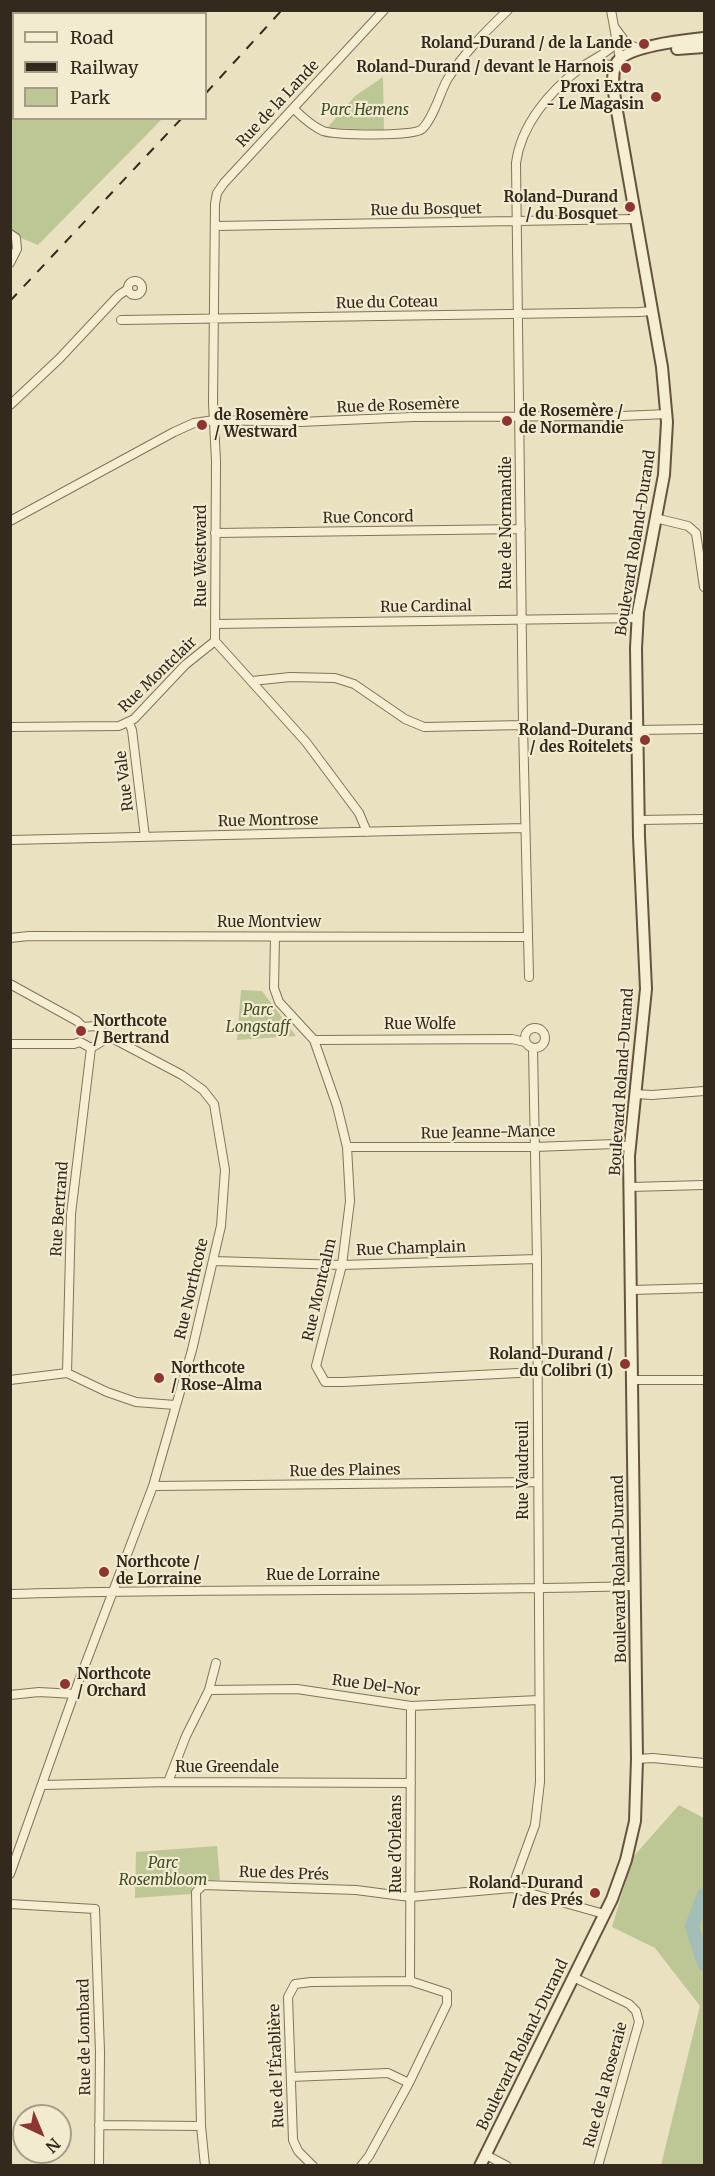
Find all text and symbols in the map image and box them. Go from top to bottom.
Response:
legend [12,12,207,120]
text: Road [70,26,114,49]
place label: Roland-Durand / de la Lande [421,35,632,53]
marker: Roland-Durand / de la Lande [637,37,651,51]
text: Railway [70,56,138,79]
street label: Rue de la Lande [233,57,323,151]
place label: Roland-Durand / devant le Harnois [356,59,614,77]
marker: Roland-Durand / devant le Harnois [619,61,633,75]
place label: Proxi Extra - Le Magasin [546,79,644,114]
text: Park [70,86,110,109]
marker: Proxi Extra - Le Magasin [649,90,663,104]
park label: Parc Hemens [321,102,409,120]
place label: Roland-Durand / du Bosquet [504,189,618,224]
street label: Rue du Bosquet [370,200,482,220]
marker: Roland-Durand / du Bosquet [623,200,637,214]
street label: Rue du Coteau [336,293,438,313]
street label: Rue de Rosemère [336,395,460,417]
place label: de Rosemère / de Normandie [519,403,624,438]
place label: de Rosemère / Westward [214,407,308,442]
marker: de Rosemère / de Normandie [500,414,514,428]
marker: de Rosemère / Westward [195,418,209,432]
street label: Boulevard Roland-Durand [612,449,660,637]
street label: Rue de Normandie [498,456,516,590]
street label: Rue Westward [193,505,211,607]
street label: Rue Concord [323,508,413,528]
street label: Rue Cardinal [380,597,472,617]
street label: Rue Montclair [115,633,201,717]
place label: Roland-Durand / des Roitelets [519,722,633,757]
marker: Roland-Durand / des Roitelets [638,733,652,747]
street label: Rue Vale [112,750,138,812]
street label: Rue Montrose [218,811,318,831]
street label: Rue Montview [217,914,321,932]
street label: Boulevard Roland-Durand [606,988,638,1176]
park label: Parc Longstaff [226,1002,290,1037]
place label: Northcote / Bertrand [93,1013,169,1048]
street label: Rue Wolfe [384,1016,456,1034]
marker: Northcote / Bertrand [74,1024,88,1038]
street label: Rue Jeanne-Mance [420,1123,556,1143]
street label: Rue Bertrand [48,1161,72,1257]
street label: Rue Northcote [172,1237,212,1341]
street label: Rue Montcalm [299,1237,341,1343]
street label: Rue Champlain [356,1238,466,1260]
place label: Roland-Durand / du Colibri (1) [489,1346,613,1381]
marker: Roland-Durand / du Colibri (1) [618,1357,632,1371]
place label: Northcote / Rose-Alma [171,1360,262,1395]
marker: Northcote / Rose-Alma [152,1371,166,1385]
street label: Rue Vaudreuil [515,1420,533,1520]
street label: Rue des Plaines [289,1461,401,1481]
street label: Boulevard Roland-Durand [609,1475,631,1663]
place label: Northcote / de Lorraine [116,1554,201,1589]
marker: Northcote / de Lorraine [97,1565,111,1579]
street label: Rue de Lorraine [266,1567,380,1585]
place label: Northcote / Orchard [77,1666,151,1701]
street label: Rue Del-Nor [331,1672,421,1700]
marker: Northcote / Orchard [58,1677,72,1691]
street label: Rue Greendale [175,1759,279,1777]
street label: Rue d'Orléans [388,1795,406,1893]
park label: Parc Rosembloom [119,1855,207,1890]
street label: Rue des Prés [239,1863,329,1885]
place label: Roland-Durand / des Prés [469,1875,583,1910]
marker: Roland-Durand / des Prés [588,1886,602,1900]
street label: Boulevard Roland-Durand [474,1957,572,2133]
street label: Rue de Lombard [75,1978,95,2096]
street label: Rue de l'Érablière [266,2004,288,2128]
street label: Rue de la Roseraie [581,2020,631,2150]
north arrow [12,2104,72,2164]
text: N [42,2134,65,2157]

